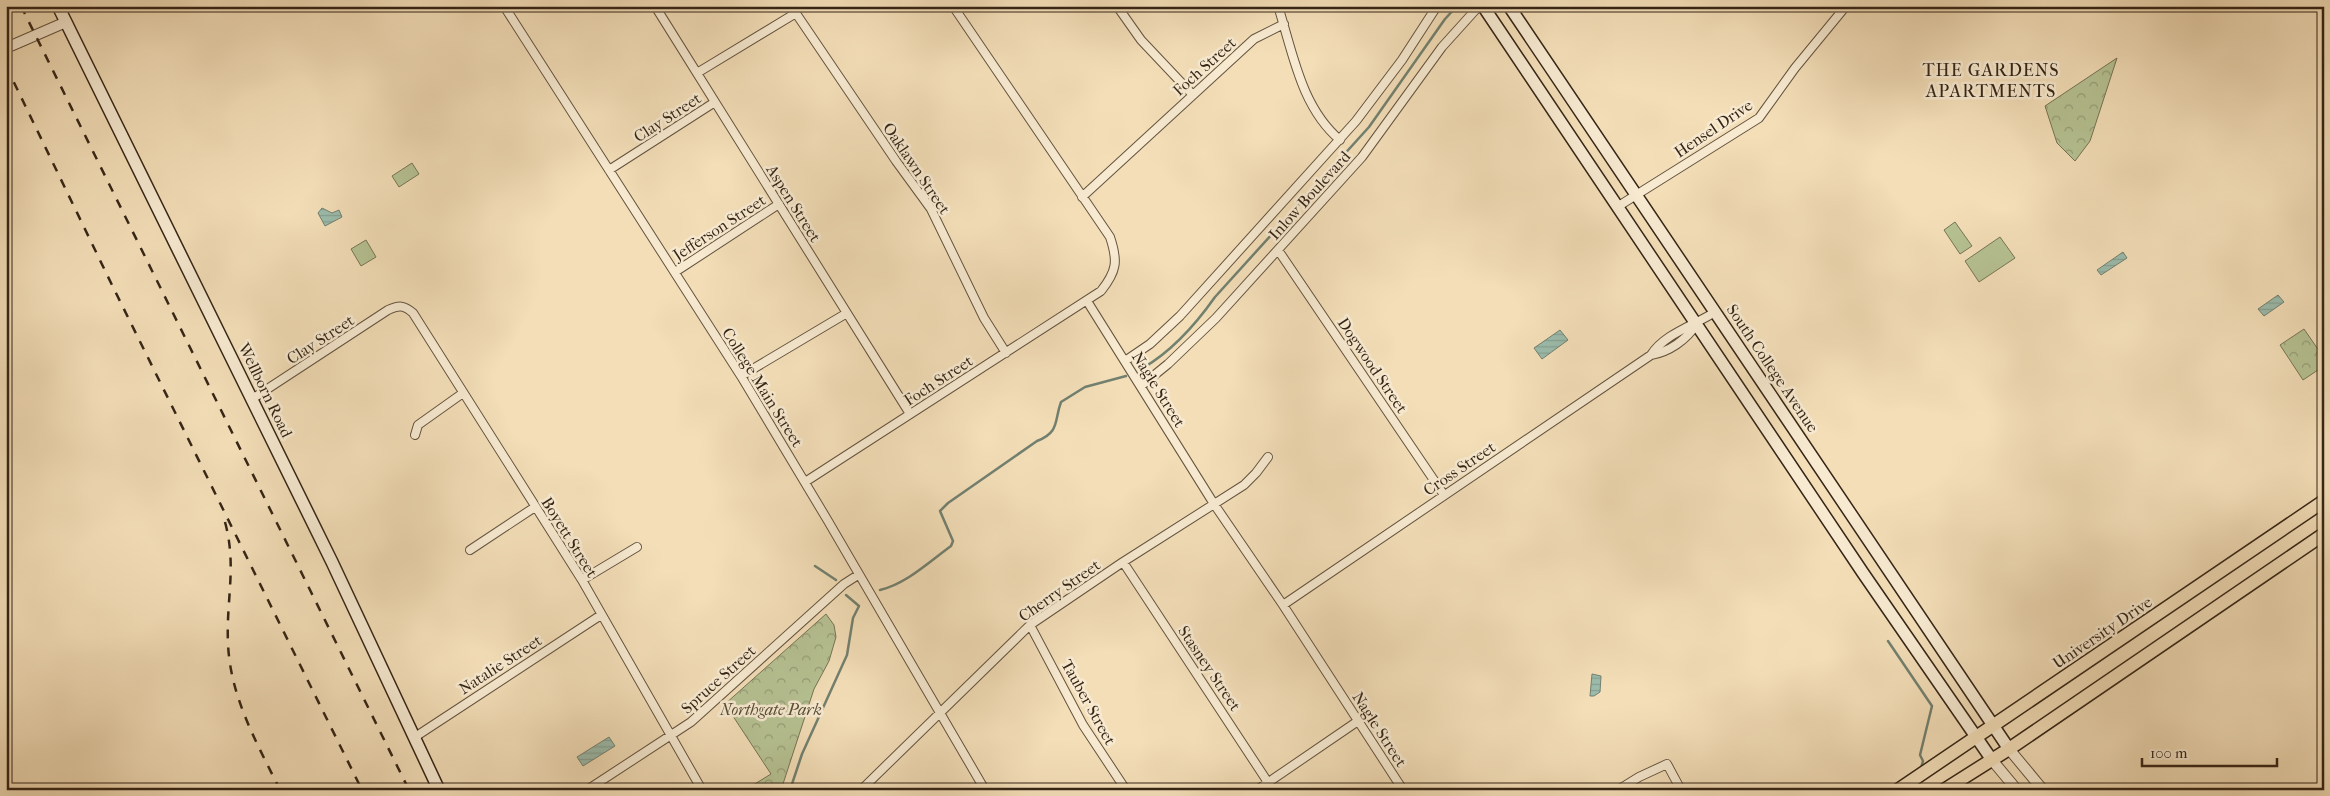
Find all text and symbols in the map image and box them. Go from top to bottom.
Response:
street label: Foch Street [1169,33,1240,100]
district label: THE GARDENS APARTMENTS [1922,60,2060,102]
street label: Clay Street [630,88,705,146]
street label: Hensel Drive [1671,95,1756,162]
street label: Oaklawn Street [879,119,954,218]
street label: Inlow Boulevard [1264,147,1354,244]
street label: Aspen Street [762,160,825,246]
street label: Jefferson Street [668,190,769,266]
street label: South College Avenue [1723,301,1823,436]
street label: Clay Street [283,310,358,368]
street label: Dogwood Street [1334,314,1412,417]
street label: College Main Street [718,324,807,451]
street label: Wellborn Road [234,339,297,441]
street label: Nagle Street [1128,348,1189,431]
street label: Foch Street [900,351,977,410]
street label: Cross Street [1420,437,1499,499]
street label: Boyett Street [537,494,602,581]
street label: Cherry Street [1015,555,1104,626]
street label: University Drive [2049,592,2156,673]
street label: Stasney Street [1174,622,1245,715]
street label: Natalie Street [455,630,545,698]
street label: Spruce Street [677,641,760,718]
street label: Tauber Street [1057,656,1120,748]
street label: Nagle Street [1348,688,1411,771]
park label: Northgate Park [719,700,822,719]
scale bar [2142,736,2278,768]
text: 100 m [2150,744,2188,762]

